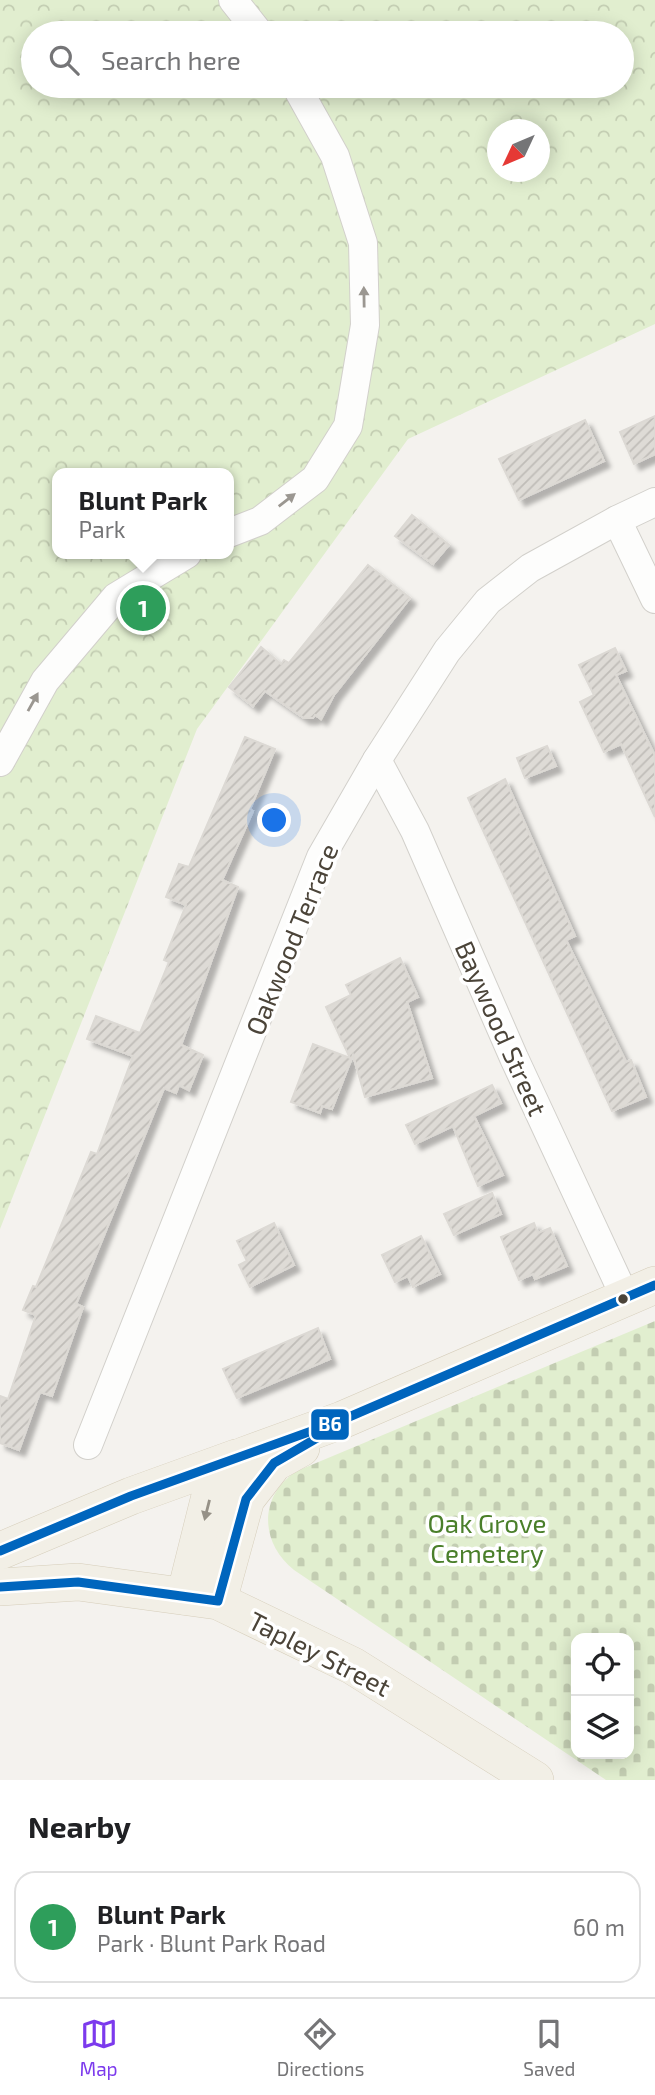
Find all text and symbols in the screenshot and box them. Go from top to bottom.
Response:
search box [21,21,634,98]
icon: search [45,41,83,79]
text: Search here [101,44,241,75]
north arrow [487,119,550,182]
one-way arrow [358,285,370,307]
popup [52,468,234,559]
text: Blunt Park [79,484,207,515]
one-way arrow [278,492,296,507]
text: Park [79,515,126,543]
pin: 1 [120,582,166,634]
one-way arrow [27,693,39,712]
your location [257,803,291,837]
street label: Oakwood Terrace [238,839,344,1039]
street label: Baywood Street [450,936,554,1120]
unlabelled marker [616,1292,630,1306]
line badge: B6 [310,1408,350,1441]
text: B6 [318,1412,342,1435]
one-way arrow [201,1499,212,1521]
park label: Oak Grove Cemetery [427,1507,547,1568]
street label: Tapley Street [244,1604,396,1702]
map controls [571,1633,634,1759]
button: locate [571,1633,634,1696]
button: layers [571,1696,634,1759]
text: Nearby [28,1808,131,1844]
text: Blunt Park [97,1898,226,1929]
text: 1 [48,1913,58,1941]
text: 60 m [573,1913,625,1941]
text: Park · Blunt Park Road [97,1929,326,1957]
tab: Map [80,2015,118,2080]
tab: Directions [277,2015,364,2080]
tab: Saved [523,2015,575,2080]

